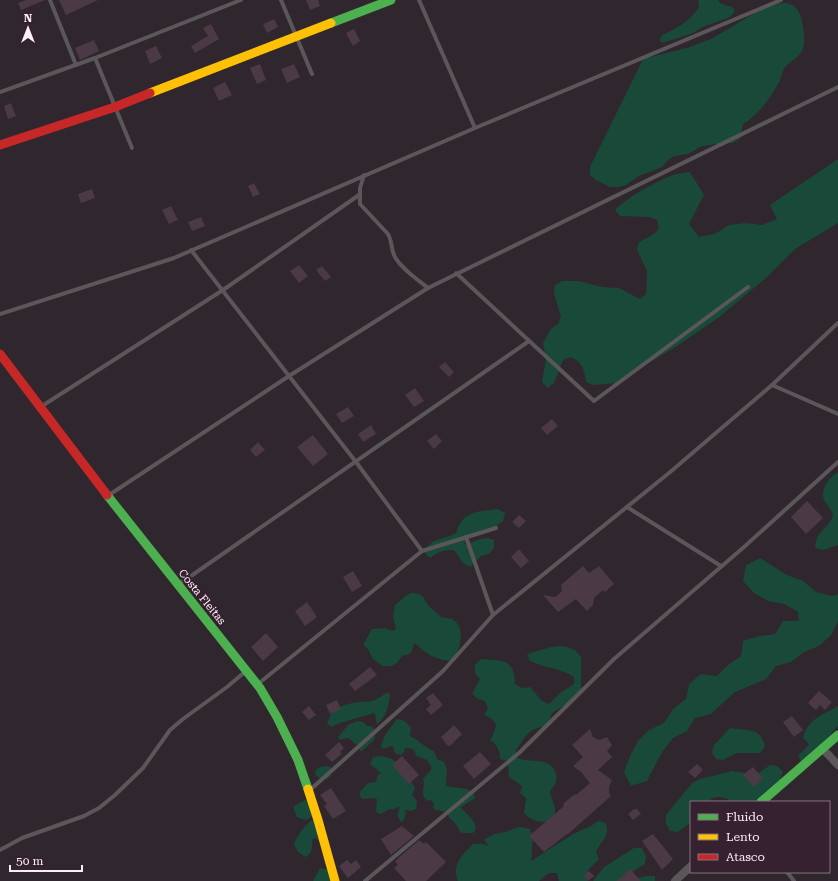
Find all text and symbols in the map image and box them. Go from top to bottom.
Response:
north arrow [8,8,48,48]
text: N [24,12,33,25]
street label: Costa Fleitas [176,567,228,627]
legend [690,801,830,873]
text: Fluido [726,810,763,824]
text: Lento [726,830,760,844]
scale bar [10,847,82,873]
text: Atasco [726,850,765,864]
text: 50 m [16,854,43,868]

